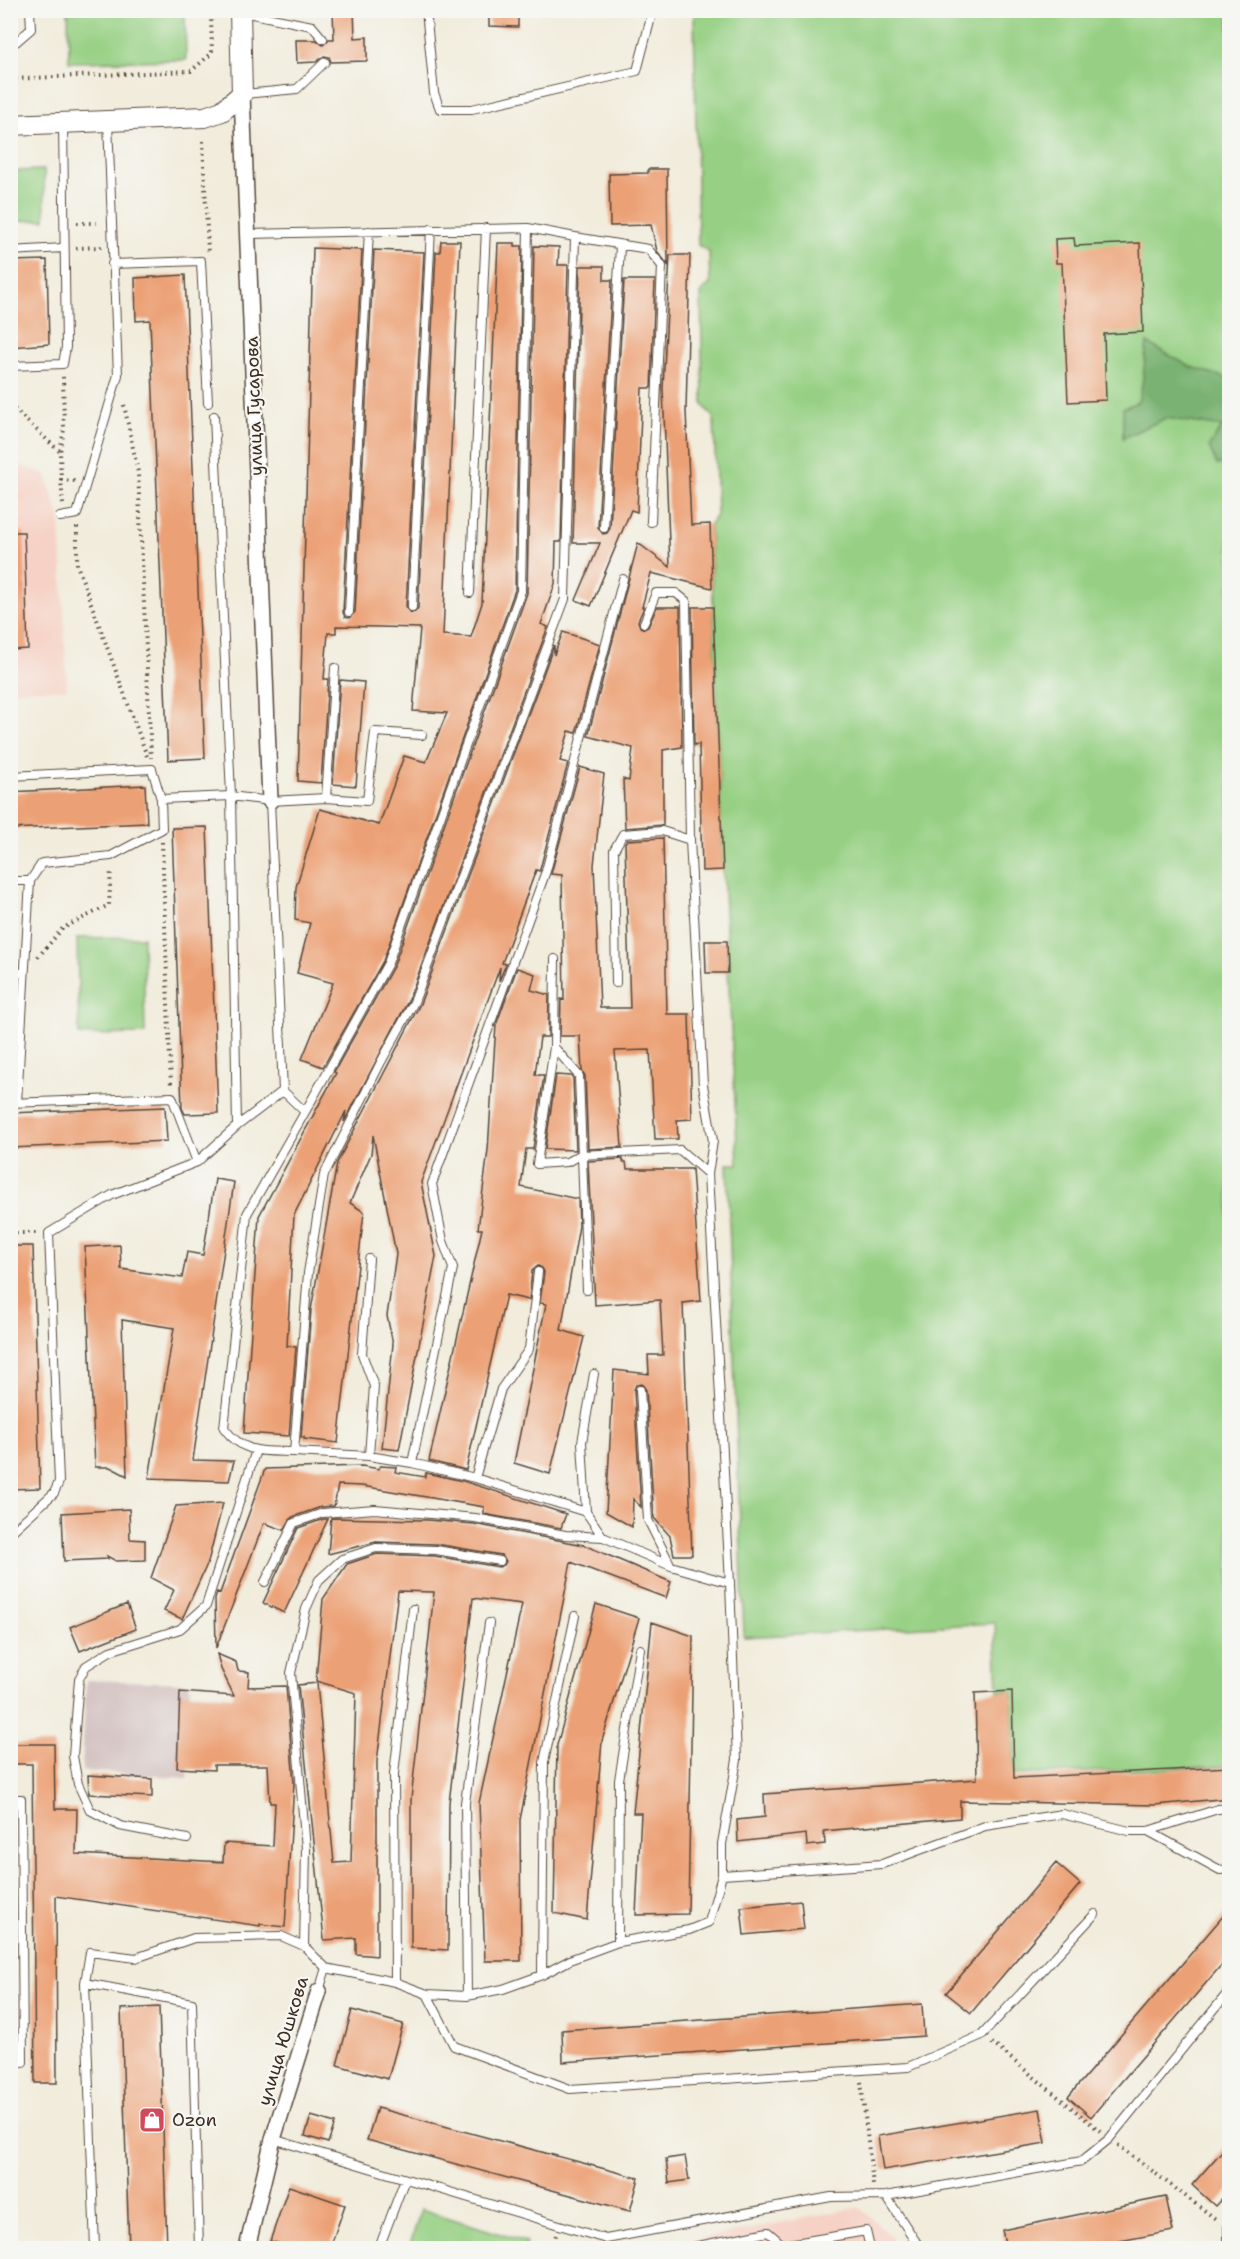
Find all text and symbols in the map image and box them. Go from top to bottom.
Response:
street label: улица Гусарова [240,336,268,476]
street label: улица Юшкова [252,1973,314,2109]
shop icon: Ozon [137,2105,167,2135]
place label: Ozon [172,2108,217,2132]

